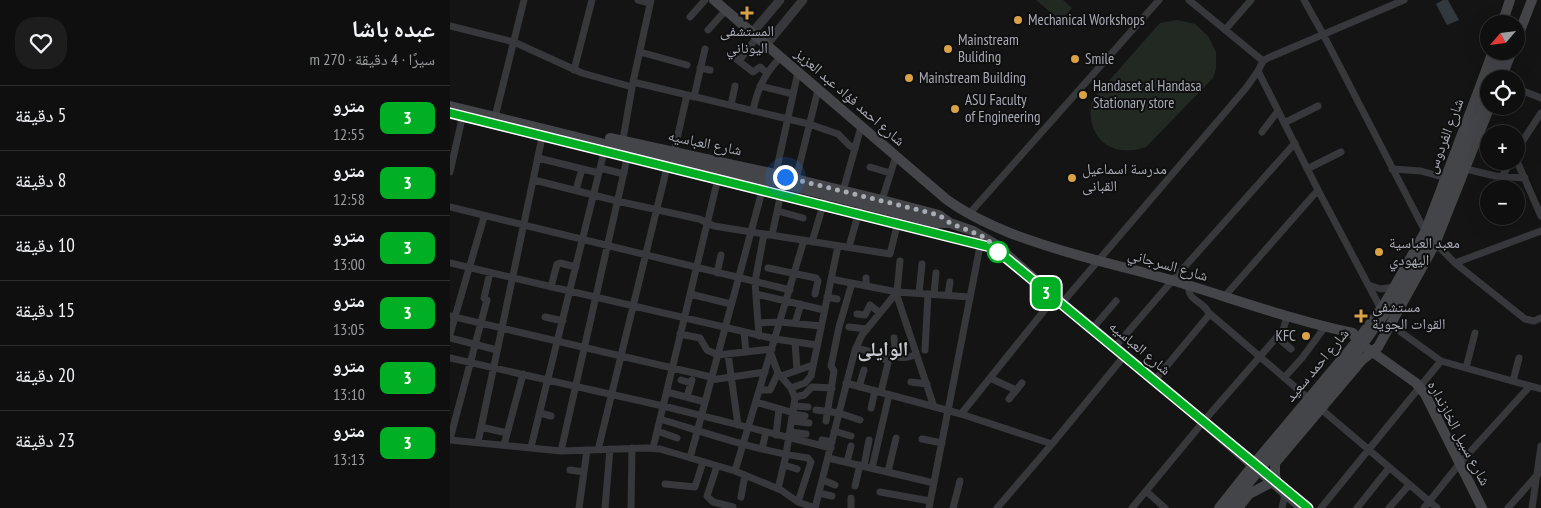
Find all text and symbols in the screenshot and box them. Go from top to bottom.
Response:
marker: المستشفى اليوناني [740,6,754,20]
place label: Mechanical Workshops [1028,10,1145,29]
text: عبده باشا [352,13,435,44]
marker: Mechanical Workshops [1012,14,1024,26]
north arrow [1480,15,1525,60]
map controls [1480,15,1525,225]
button: heart [15,17,67,69]
place label: المستشفى اليوناني [720,21,774,60]
place label: Mainstream Buliding [958,30,1019,66]
street label: شارع احمد فؤاد عبد العزيز [790,43,910,151]
marker: Mainstream Buliding [942,43,954,55]
text: سيرًا · 4 دقيقة · 270 m [309,49,435,69]
place label: Smile [1085,49,1114,68]
marker: Smile [1069,53,1081,65]
place label: Mainstream Building [919,68,1026,87]
button: locate [1480,70,1525,115]
marker: Mainstream Building [903,72,915,84]
place label: Handaset al Handasa Stationary store [1093,76,1202,112]
marker: Handaset al Handasa Stationary store [1077,89,1089,101]
place label: ASU Faculty of Engineering [965,90,1040,126]
text: مترو [332,93,365,117]
street label: شارع الفردوس [1422,96,1468,176]
text: 5 دقيقة [15,103,66,127]
marker: ASU Faculty of Engineering [949,103,961,115]
text: 3 [403,106,412,129]
text: 12:55 [333,124,365,144]
street label: شارع العباسيه [666,125,744,161]
button: + [1480,125,1525,170]
text: مترو [332,158,365,182]
place label: مدرسة اسماعيل القبانى [1082,159,1167,196]
your location [773,165,798,190]
text: 8 دقيقة [15,168,66,192]
text: 3 [403,171,412,194]
marker: مدرسة اسماعيل القبانى [1066,172,1078,184]
button: − [1480,180,1525,225]
text: 12:58 [333,189,365,209]
text: مترو [332,223,365,247]
text: 10 دقيقة [15,233,75,257]
place label: معبد العباسية اليهودي [1389,233,1460,272]
text: 3 [403,236,412,259]
unlabelled marker [987,241,1009,263]
street label: شارع السرجاني [1125,244,1210,288]
marker: معبد العباسية اليهودي [1373,246,1385,258]
text: 13:00 [333,254,365,274]
line badge: 3 [1030,277,1062,309]
text: 3 [1042,281,1050,304]
text: مترو [332,288,365,312]
place label: مستشفى القوات الجوية [1372,297,1446,333]
text: 15 دقيقة [15,298,75,322]
text: 3 [403,301,412,324]
marker: مستشفى القوات الجوية [1354,309,1368,323]
street label: شارع العباسيه [1105,316,1175,380]
text: 13:05 [333,319,365,339]
street label: شارع احمد سعيد [1280,324,1354,406]
place label: KFC [1276,326,1296,345]
marker: KFC [1300,330,1312,342]
district label: الوايلى [857,336,909,362]
text: مترو [332,353,365,377]
text: 20 دقيقة [15,363,75,387]
text: 3 [403,366,412,389]
street label: شارع سبيل الخازنداره [1423,377,1495,489]
text: 13:10 [333,384,365,404]
text: مترو [332,418,365,442]
text: 23 دقيقة [15,428,75,452]
text: 3 [403,431,412,454]
text: 13:13 [333,449,365,469]

